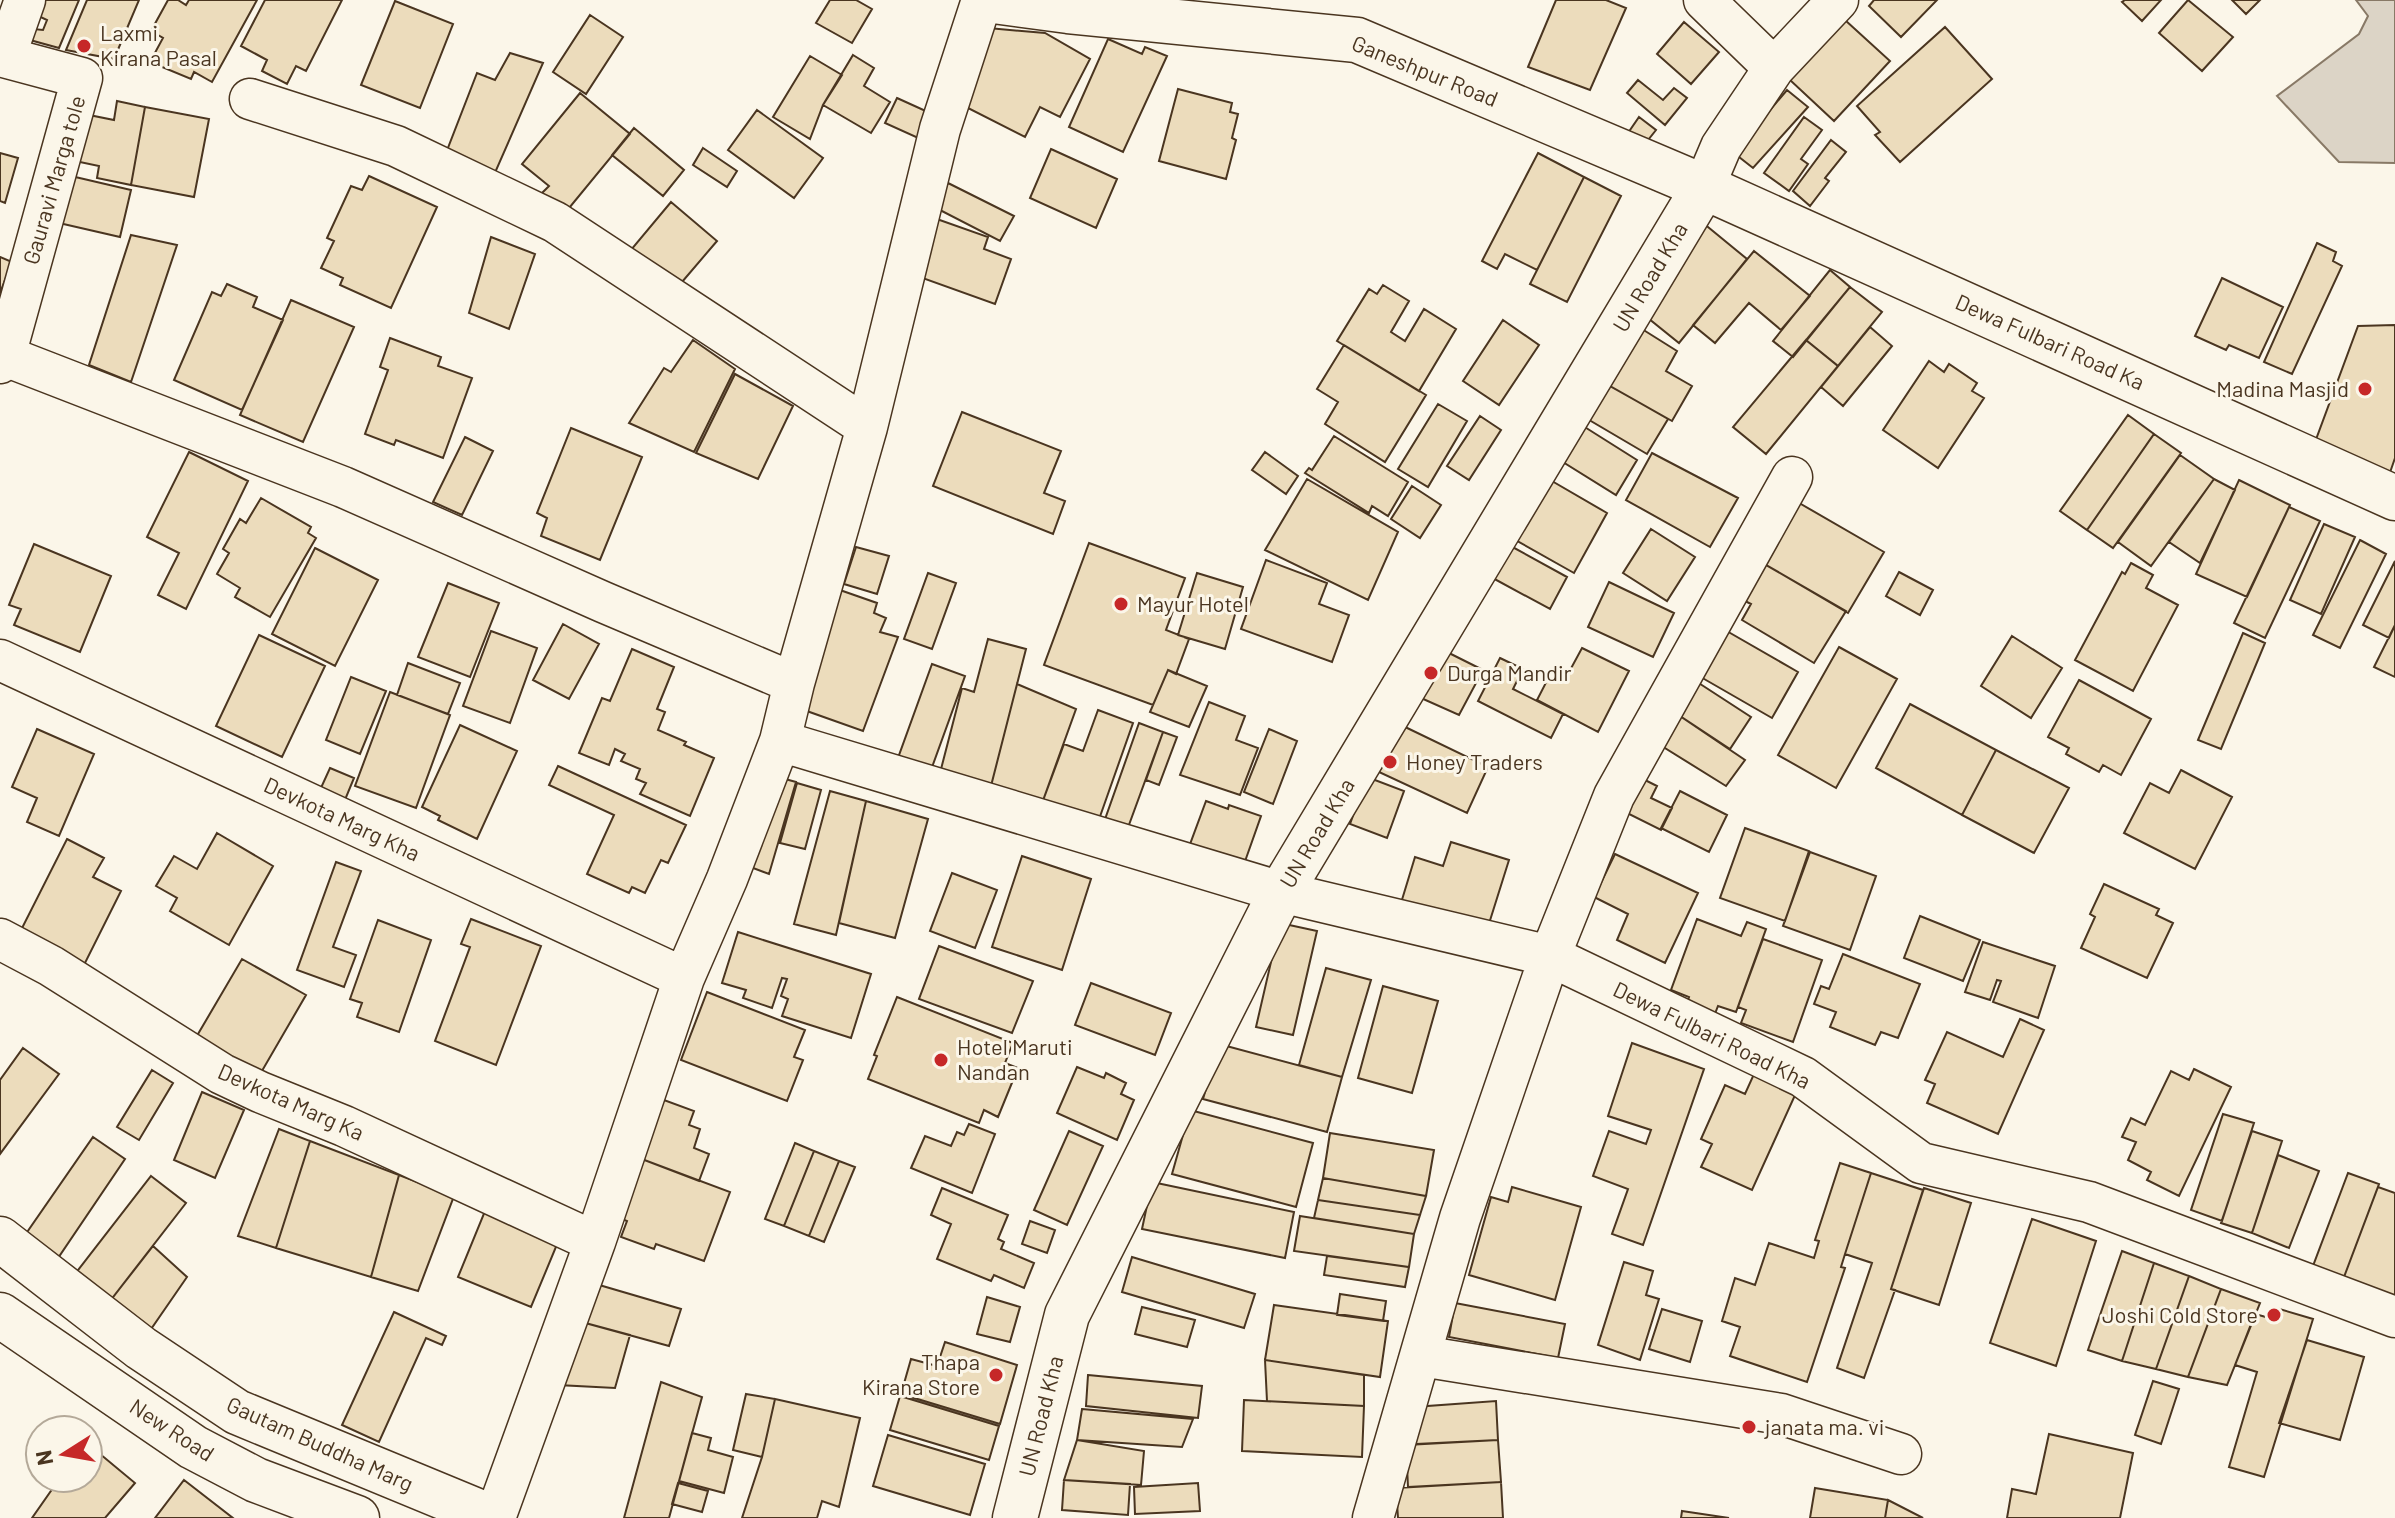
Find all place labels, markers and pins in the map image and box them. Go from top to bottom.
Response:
place label: Laxmi Kirana Pasal [100,19,217,70]
marker: Laxmi Kirana Pasal [75,37,93,55]
place label: Madina Masjid [2216,375,2349,401]
marker: Madina Masjid [2356,380,2374,398]
place label: Mayur Hotel [1137,590,1249,616]
marker: Mayur Hotel [1112,595,1130,613]
place label: Durga Mandir [1447,659,1572,685]
marker: Durga Mandir [1422,664,1440,682]
place label: Honey Traders [1406,748,1543,774]
marker: Honey Traders [1381,753,1399,771]
place label: Hotel Maruti Nandan [957,1033,1073,1084]
marker: Hotel Maruti Nandan [932,1051,950,1069]
place label: Joshi Cold Store [2102,1301,2258,1327]
marker: Joshi Cold Store [2265,1306,2283,1324]
place label: Thapa Kirana Store [862,1348,980,1399]
marker: Thapa Kirana Store [987,1366,1005,1384]
place label: janata ma. vi [1764,1413,1884,1439]
marker: janata ma. vi [1740,1418,1758,1436]

